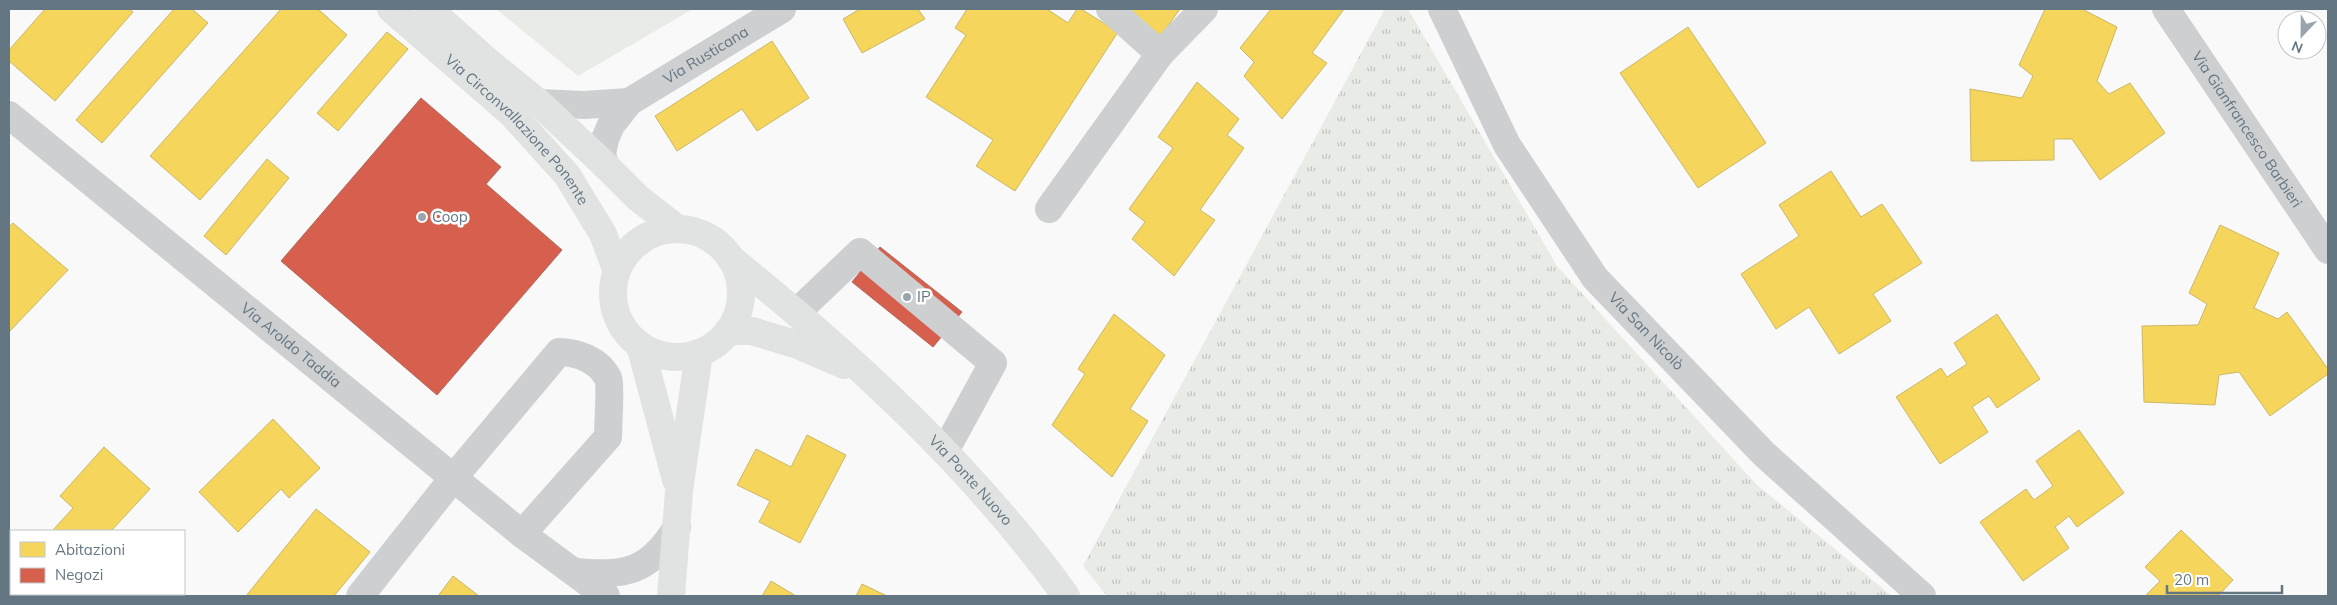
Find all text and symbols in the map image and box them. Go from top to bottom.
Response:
north arrow [2277,10,2327,60]
street label: Via Rusticana [659,22,752,88]
text: N [2289,37,2305,57]
street label: Via Gianfrancesco Barbieri [2188,47,2307,211]
street label: Via Circonvallazione Ponente [441,50,593,208]
place label: Coop [432,207,468,226]
marker: Coop [416,211,428,223]
place label: IP [917,287,931,306]
street label: Via San Nicolò [1605,288,1688,374]
marker: IP [901,291,913,303]
street label: Via Aroldo Taddia [237,298,346,392]
street label: Via Ponte Nuovo [925,431,1017,529]
legend [10,530,185,595]
text: Abitazioni [55,540,125,559]
scale bar [2167,562,2282,594]
text: Negozi [55,565,103,584]
text: 20 m [2174,570,2209,589]

